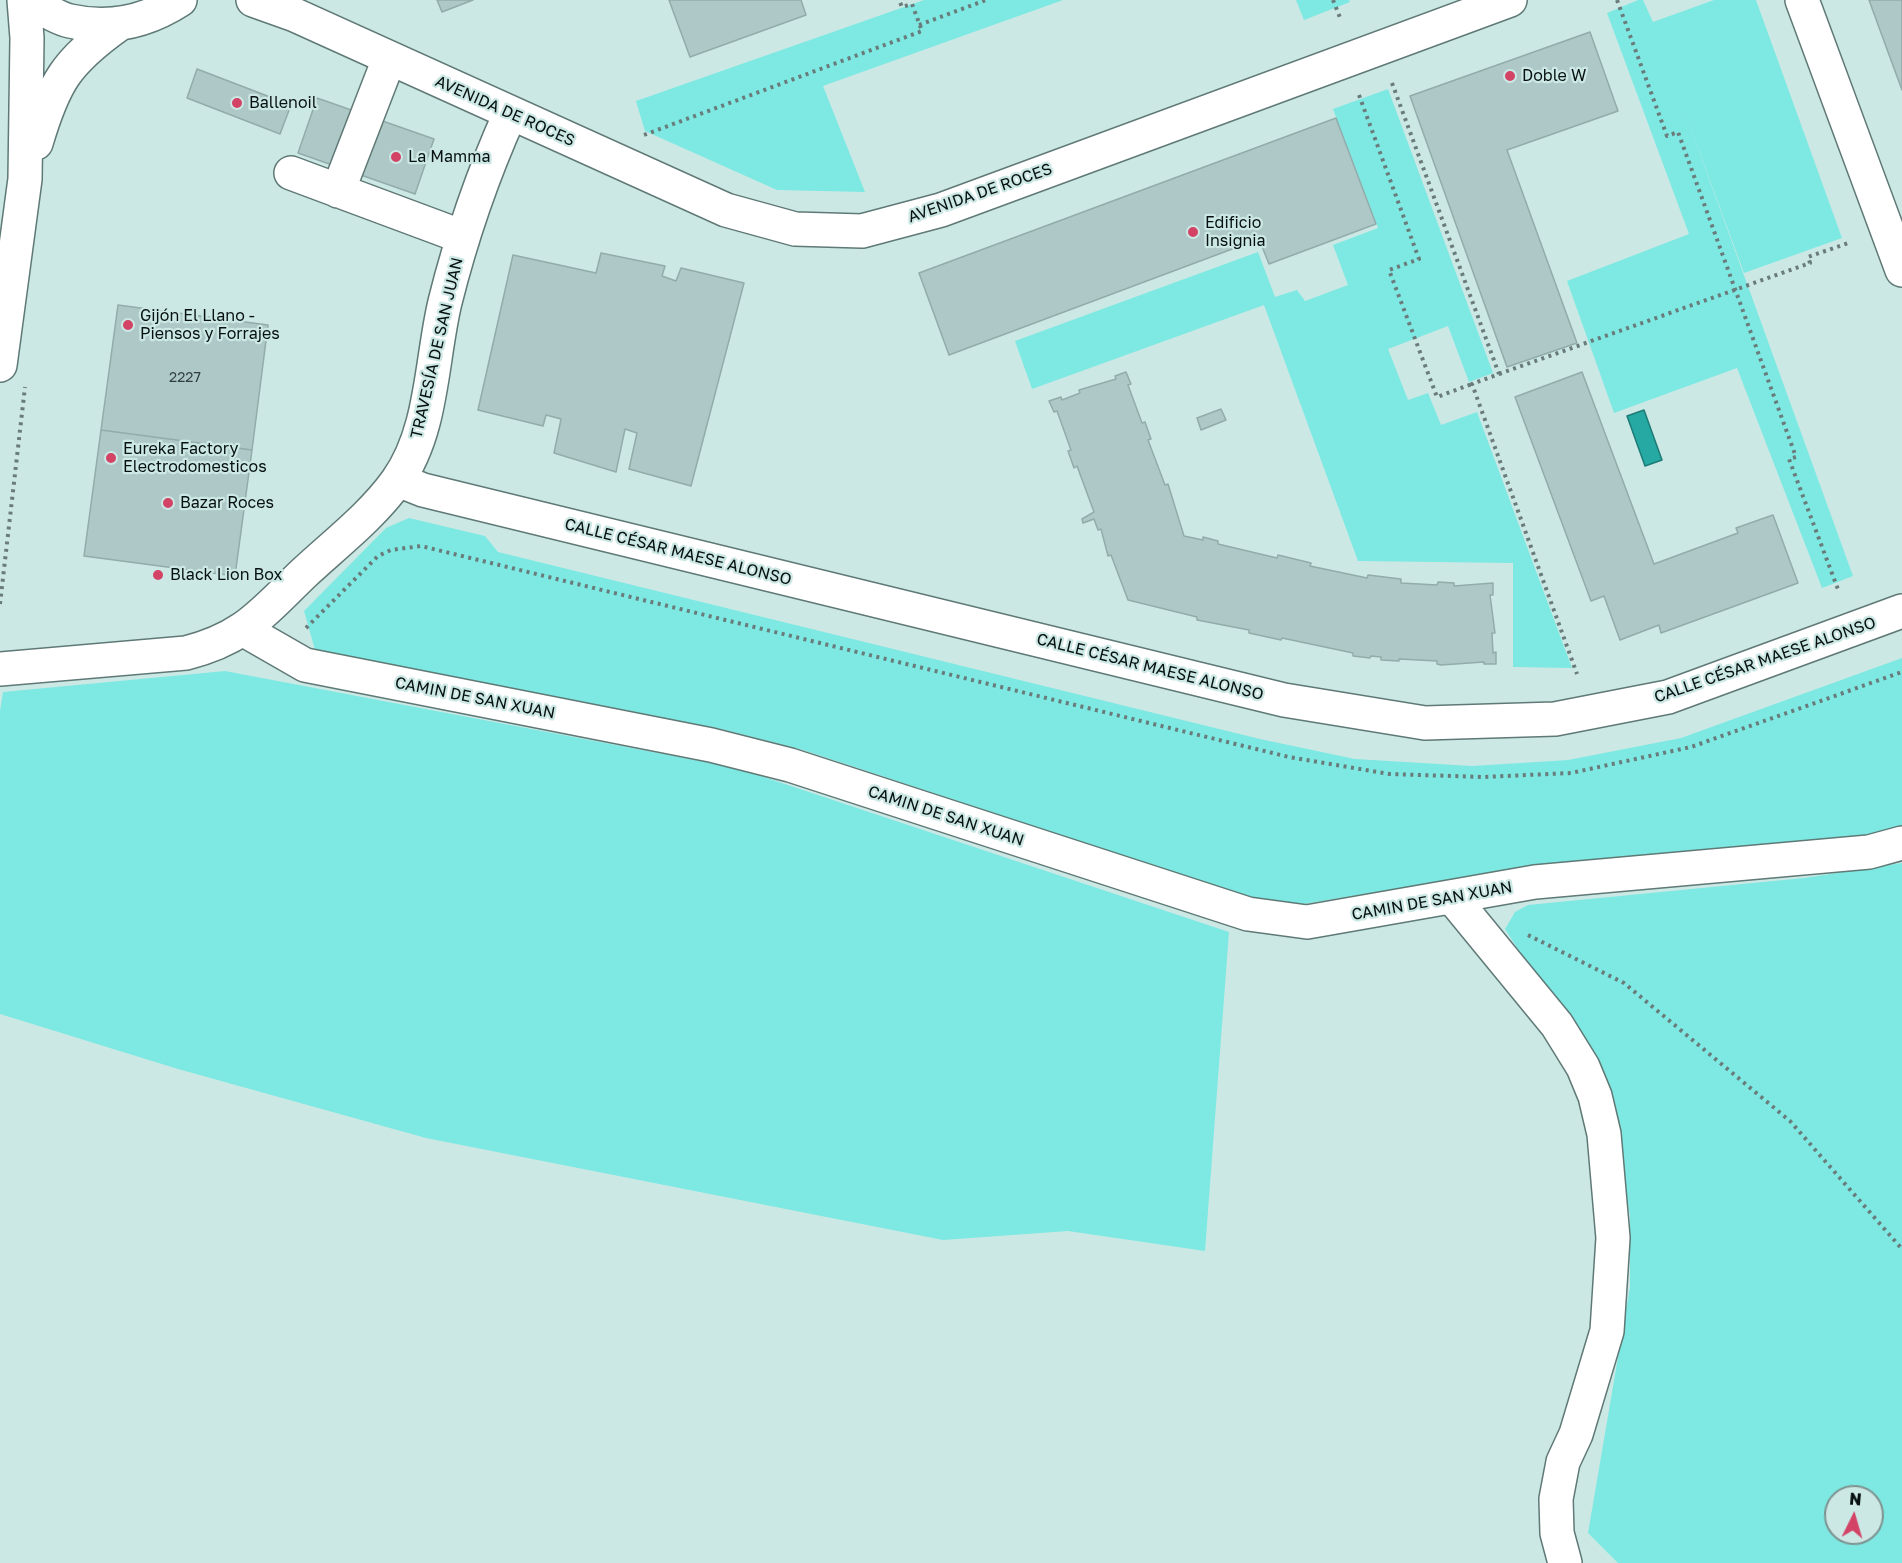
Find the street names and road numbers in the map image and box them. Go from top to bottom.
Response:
street label: AVENIDA DE ROCES [432,72,578,150]
street label: AVENIDA DE ROCES [905,159,1055,227]
street label: TRAVESÍA DE SAN JUAN [407,256,467,440]
street label: CALLE CÉSAR MAESE ALONSO [563,514,793,590]
street label: CALLE CÉSAR MAESE ALONSO [1652,613,1878,707]
street label: CALLE CÉSAR MAESE ALONSO [1035,629,1265,705]
street label: CAMIN DE SAN XUAN [393,673,557,723]
street label: CAMIN DE SAN XUAN [866,782,1026,850]
street label: CAMIN DE SAN XUAN [1350,877,1514,925]

